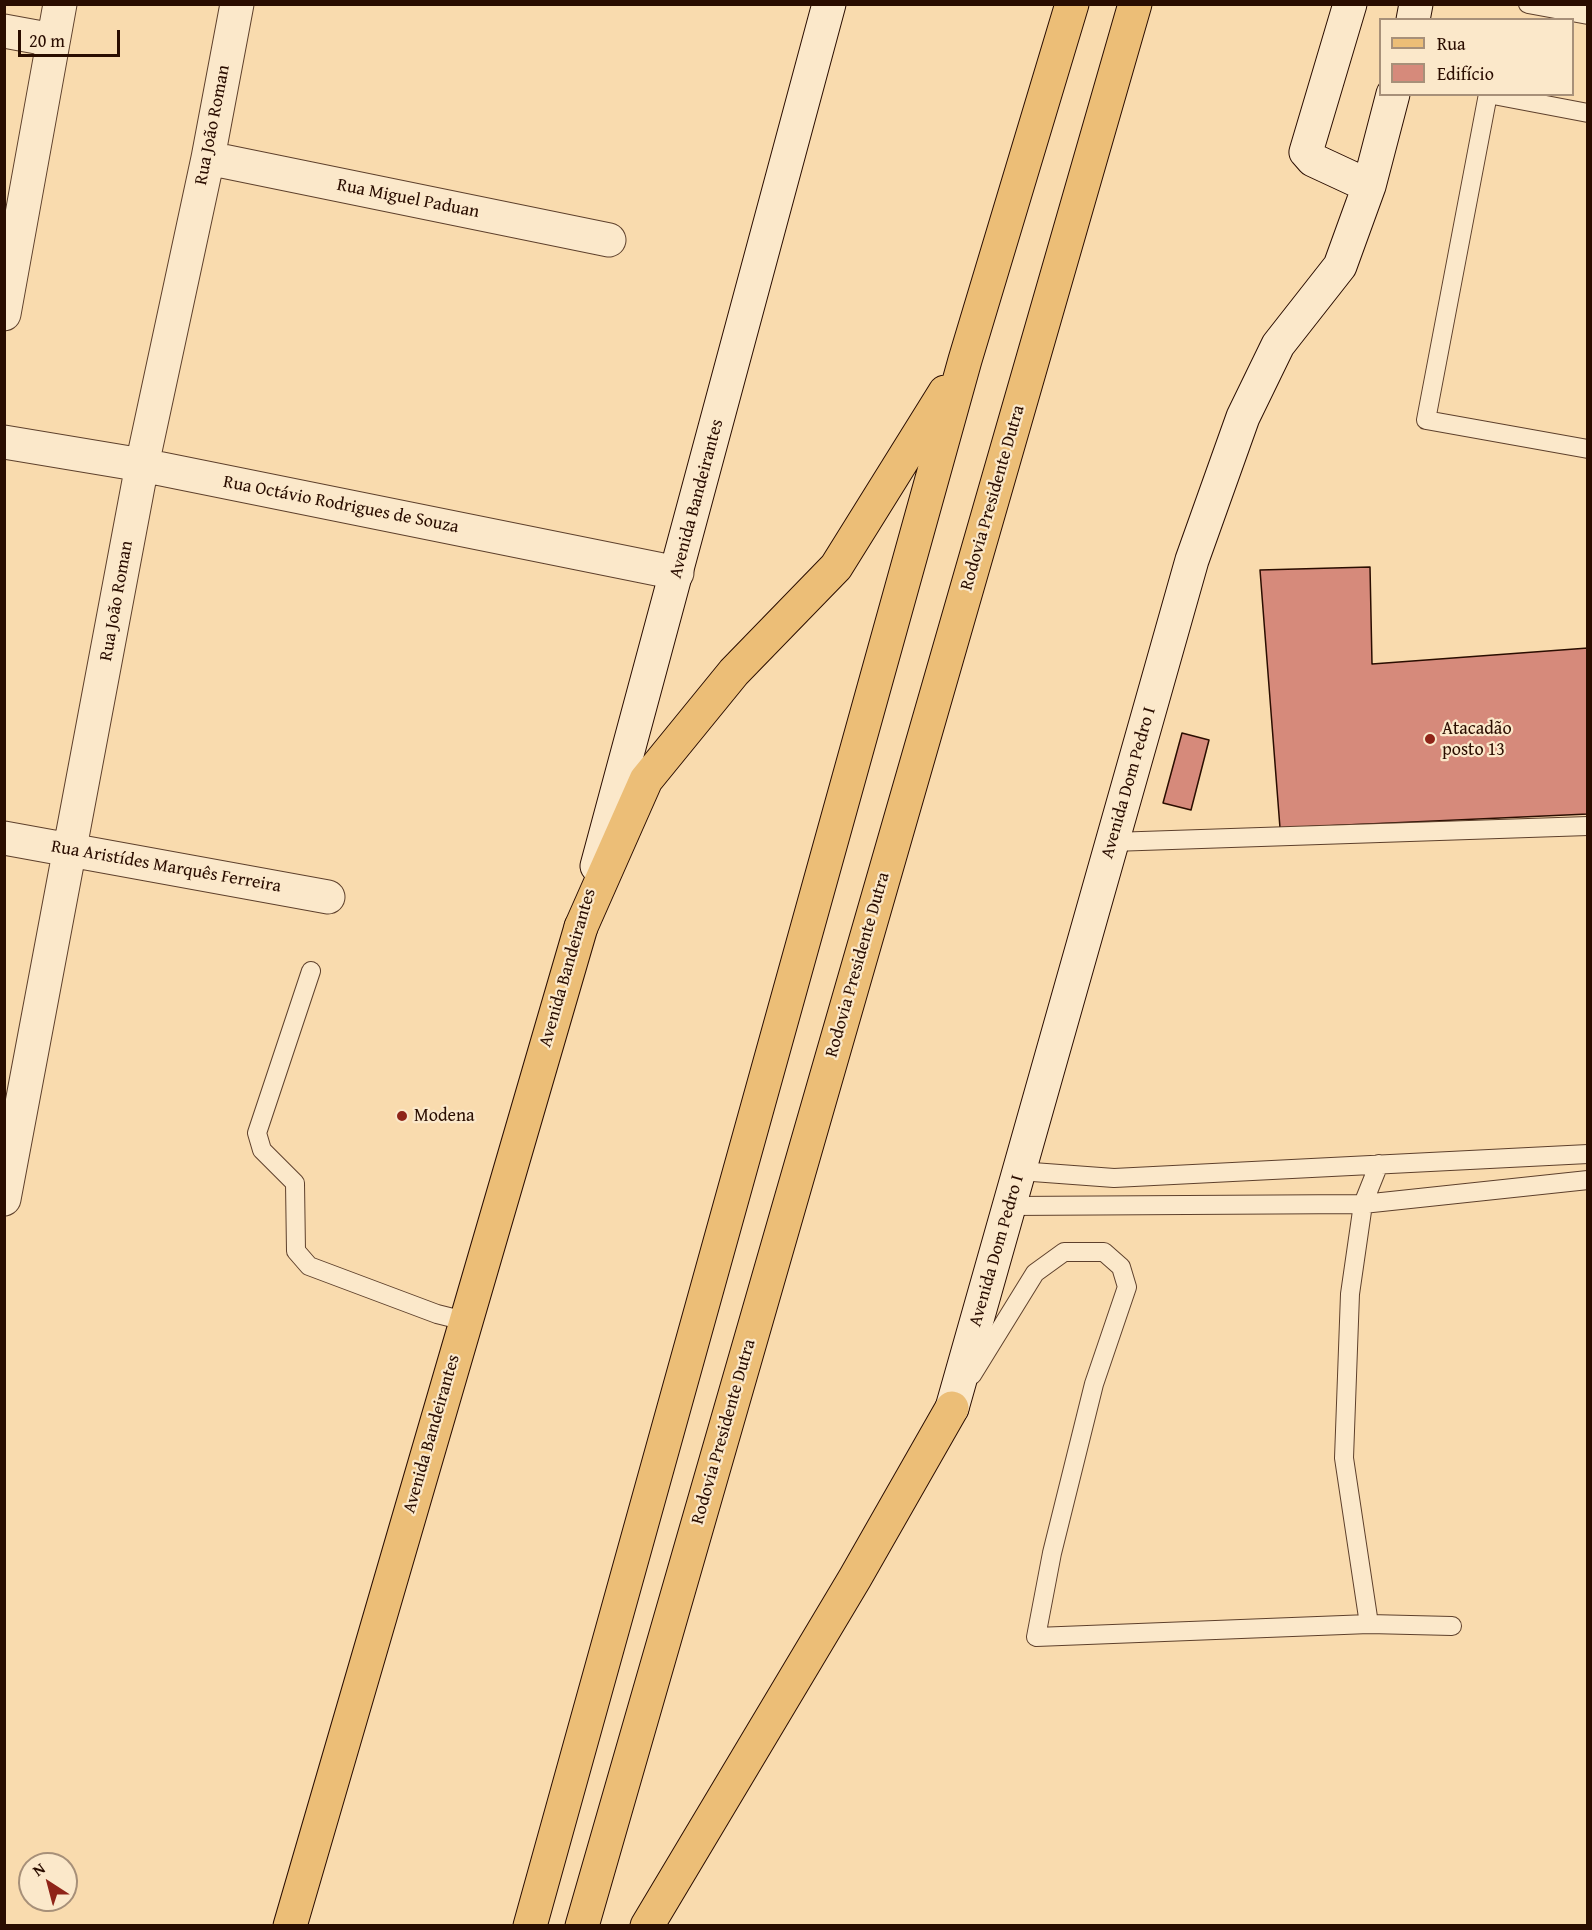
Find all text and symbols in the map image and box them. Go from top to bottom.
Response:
scale bar [21,18,123,56]
legend [1379,18,1574,96]
text: 20 m [29,27,65,54]
text: Rua [1437,30,1466,57]
text: Edifício [1437,60,1494,87]
street label: Rua João Roman [191,63,235,187]
street label: Rua Miguel Paduan [335,175,481,223]
street label: Rodovia Presidente Dutra [956,403,1030,593]
street label: Avenida Bandeirantes [665,417,729,581]
street label: Rua Octávio Rodrigues de Souza [221,472,461,538]
street label: Rua João Roman [96,539,138,663]
street label: Avenida Dom Pedro I [1097,705,1161,861]
place label: Atacadão posto 13 [1442,718,1512,760]
marker: Atacadão posto 13 [1423,732,1437,746]
street label: Rua Aristídes Marquês Ferreira [49,836,283,898]
street label: Rodovia Presidente Dutra [821,870,895,1060]
street label: Avenida Bandeirantes [535,886,601,1050]
place label: Modena [414,1105,475,1127]
marker: Modena [395,1109,409,1123]
street label: Avenida Dom Pedro I [965,1173,1029,1329]
street label: Rodovia Presidente Dutra [687,1337,761,1527]
street label: Avenida Bandeirantes [399,1352,465,1516]
north arrow [18,1852,78,1912]
text: N [27,1856,50,1882]

